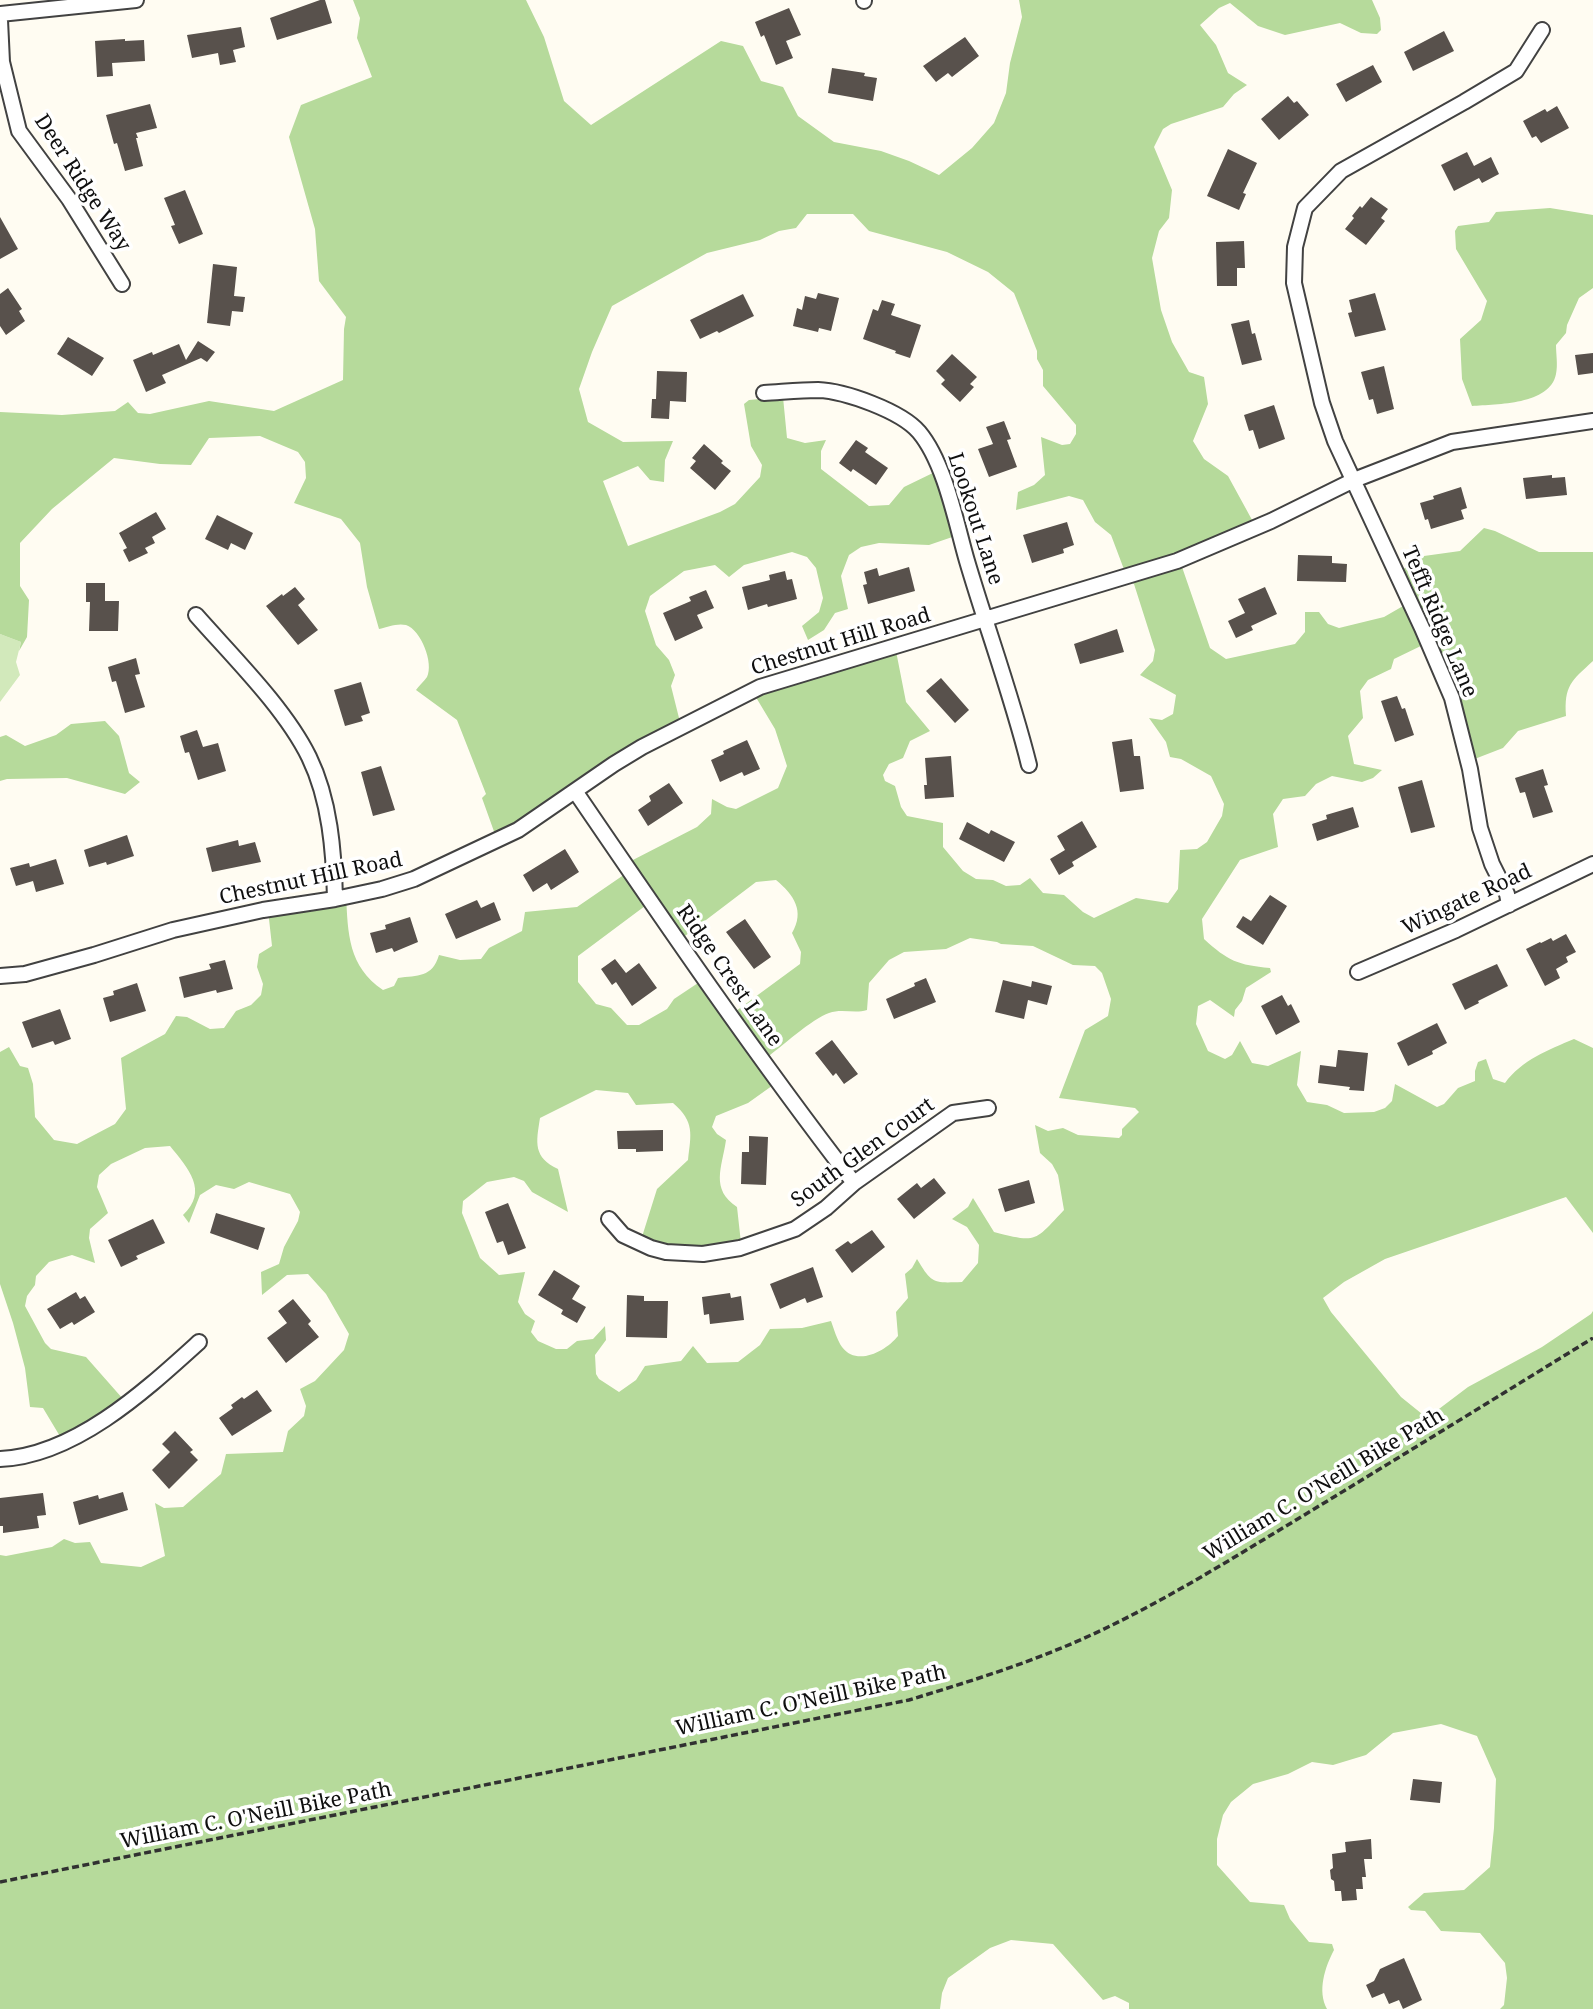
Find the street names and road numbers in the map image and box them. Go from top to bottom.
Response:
street label: Deer Ridge Way [28,110,136,256]
street label: Lookout Lane [942,450,1008,588]
street label: Tefft Ridge Lane [1396,543,1482,701]
street label: Chestnut Hill Road [748,603,934,681]
street label: Chestnut Hill Road [217,847,405,911]
street label: Wingate Road [1398,859,1536,941]
street label: Ridge Crest Lane [671,900,787,1052]
street label: South Glen Court [787,1093,939,1213]
street label: William C. O'Neill Bike Path [1199,1403,1449,1567]
street label: William C. O'Neill Bike Path [673,1660,949,1742]
street label: William C. O'Neill Bike Path [118,1777,394,1855]

